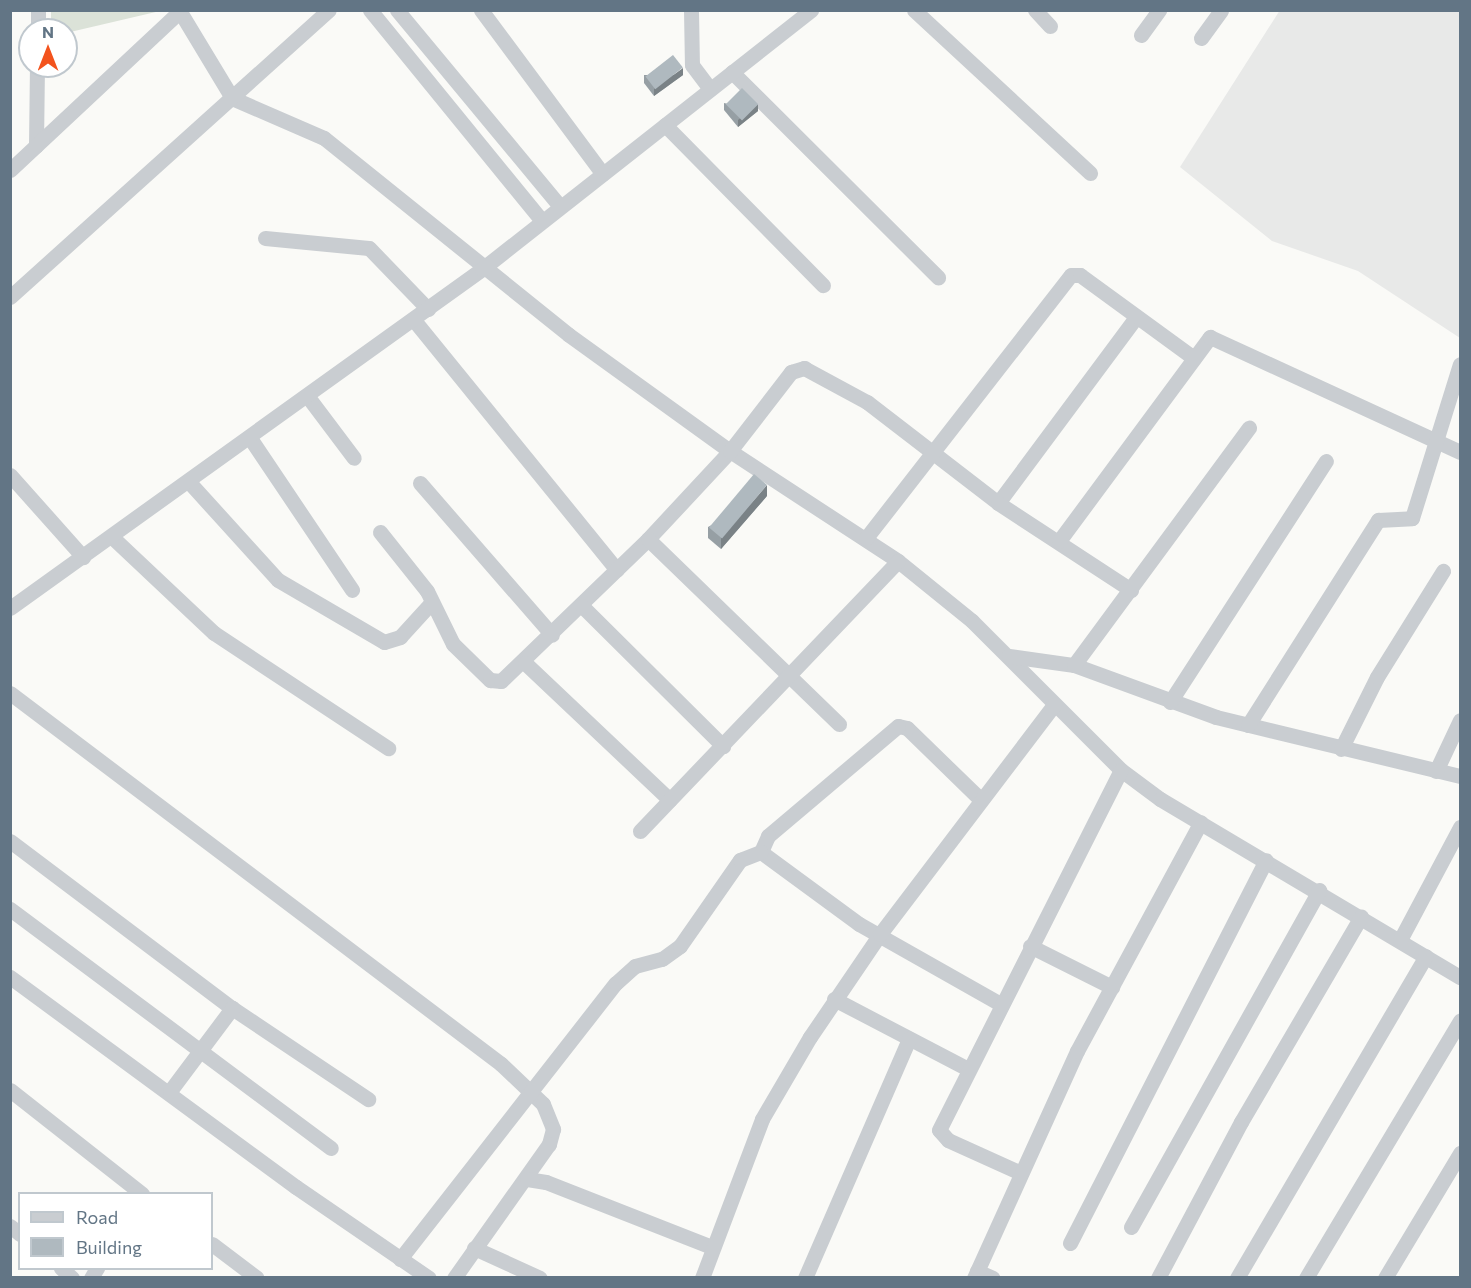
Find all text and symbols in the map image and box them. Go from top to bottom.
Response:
north arrow [18,18,78,78]
text: N [42,22,54,41]
legend [18,1192,213,1270]
text: Road [76,1206,118,1228]
text: Building [76,1236,142,1258]

